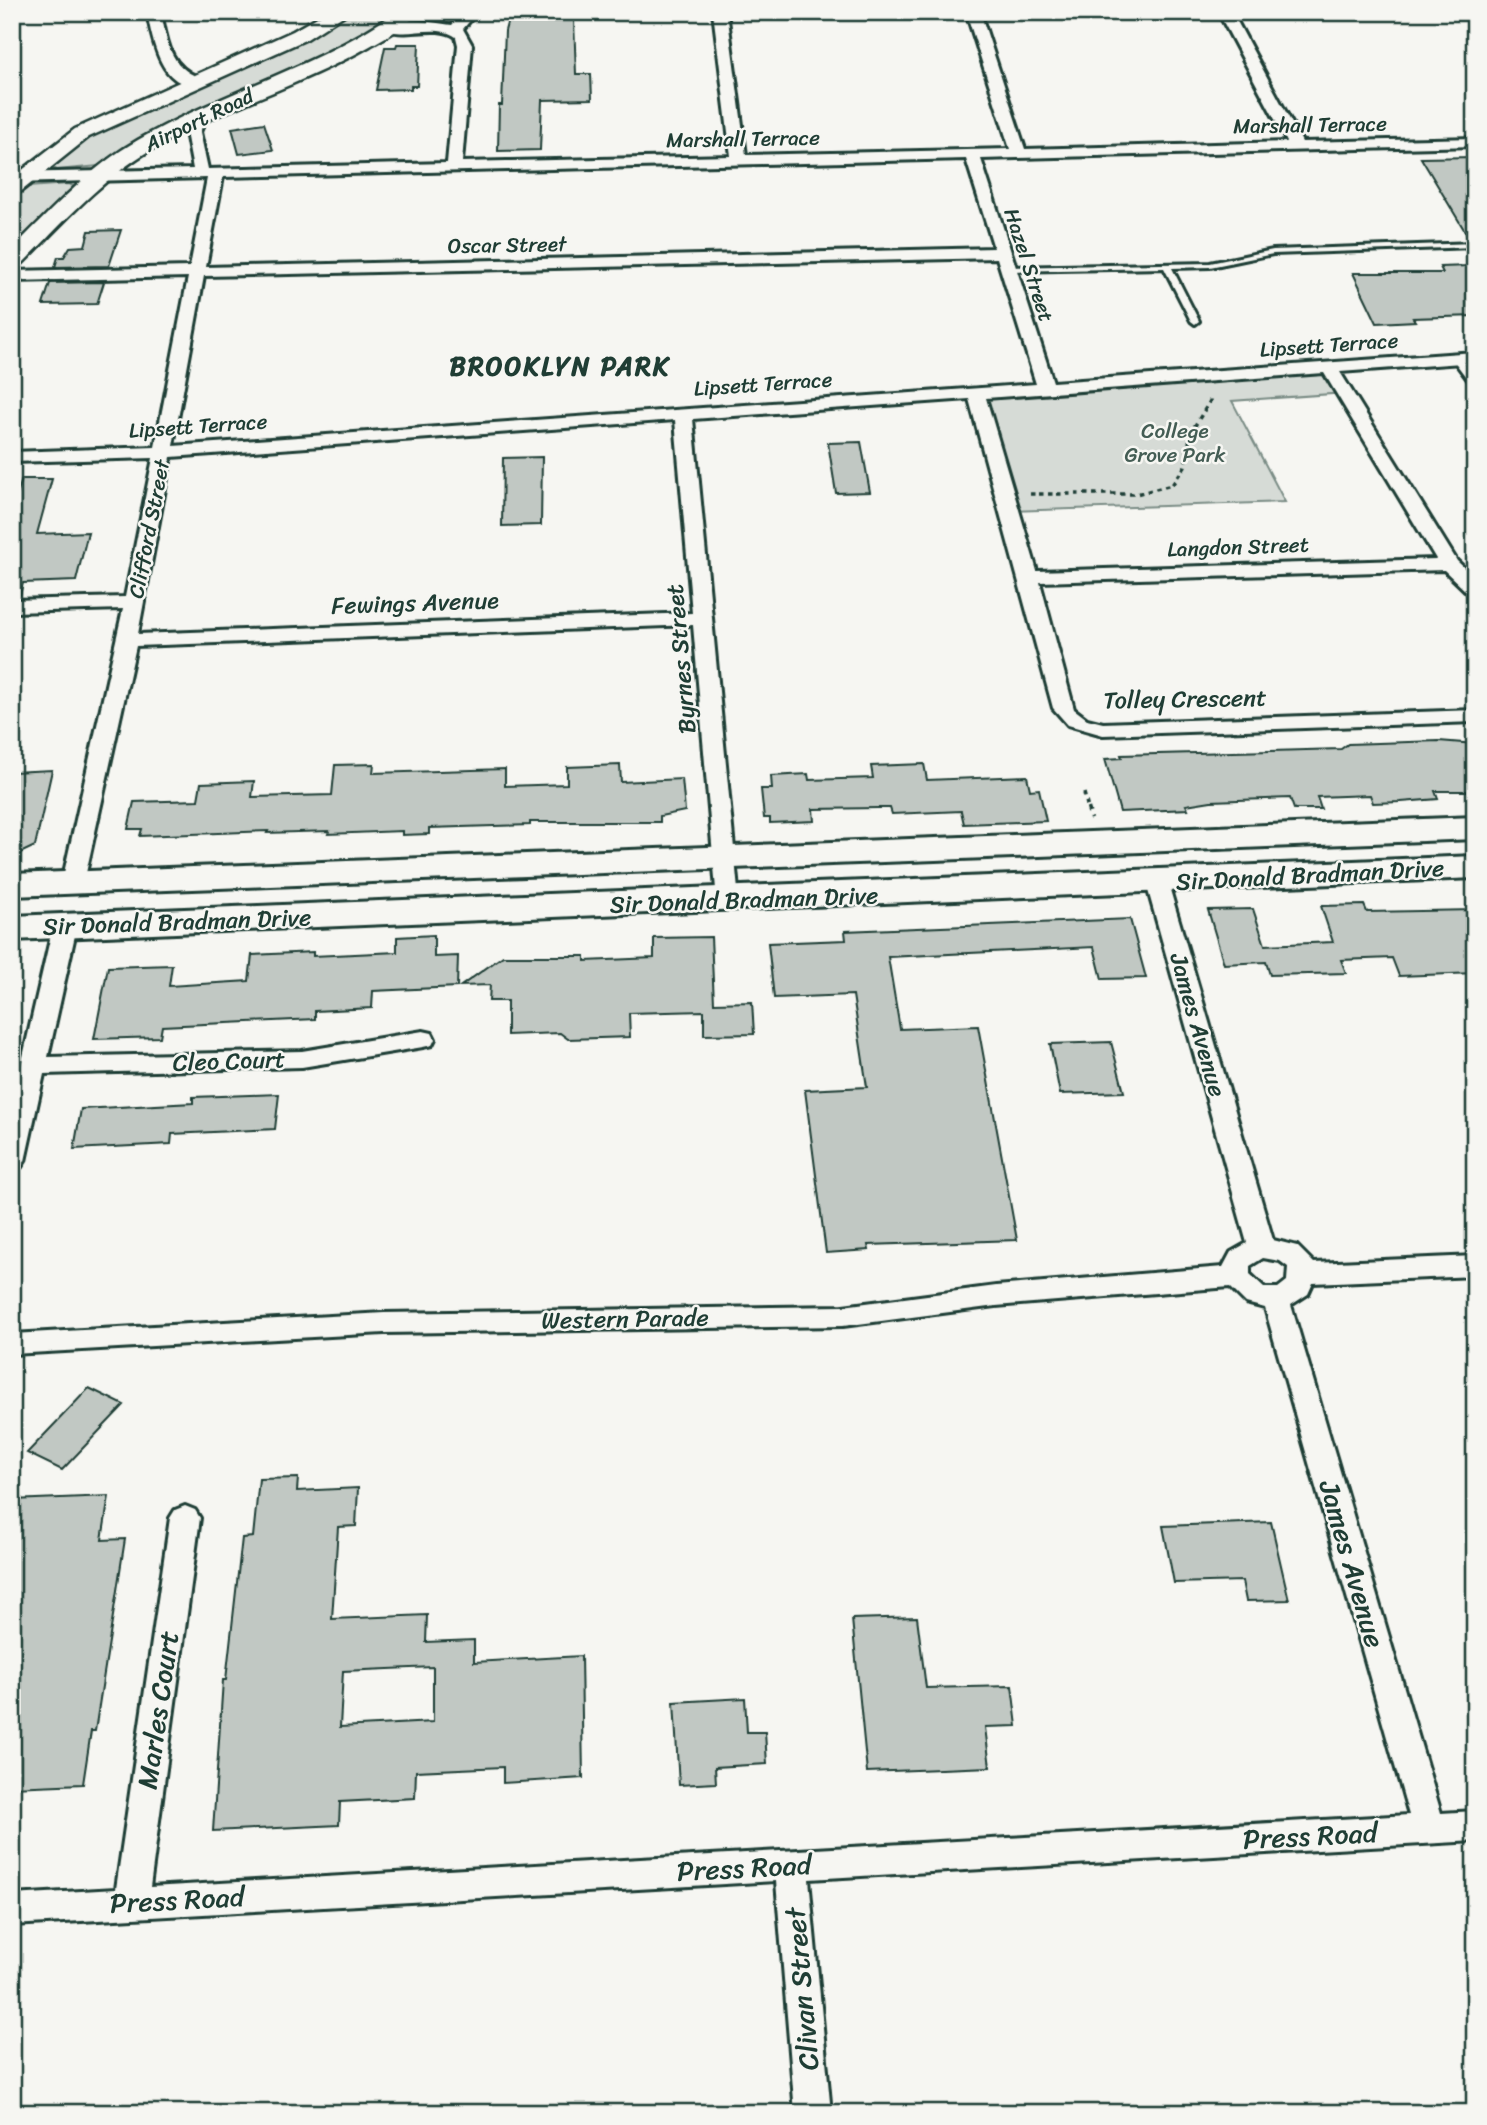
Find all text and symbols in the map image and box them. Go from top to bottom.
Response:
street label: Airport Road [137,76,262,163]
street label: Marshall Terrace [1233,105,1387,145]
street label: Marshall Terrace [666,119,820,159]
street label: Hazel Street [993,203,1065,327]
street label: Oscar Street [447,225,568,265]
street label: Lipsett Terrace [1258,321,1400,369]
district label: BROOKLYN PARK [449,343,671,389]
street label: Lipsett Terrace [692,360,834,408]
street label: Lipsett Terrace [127,402,269,450]
park label: College Grove Park [1124,412,1226,474]
street label: Clifford Street [117,455,181,602]
street label: Langdon Street [1167,526,1309,568]
street label: Fewings Avenue [330,579,500,627]
street label: Byrnes Street [654,583,708,735]
street label: Tolley Crescent [1103,677,1267,721]
street label: Sir Donald Bradman Drive [1175,847,1445,903]
street label: Sir Donald Bradman Drive [609,874,879,926]
street label: Sir Donald Bradman Drive [42,896,312,948]
street label: James Avenue [1157,947,1239,1102]
street label: Cleo Court [172,1038,286,1084]
street label: Western Parade [541,1297,709,1341]
street label: James Avenue [1304,1473,1399,1654]
street label: Marles Court [123,1628,193,1792]
street label: Press Road [1242,1808,1381,1864]
street label: Press Road [676,1840,815,1896]
street label: Press Road [109,1872,248,1928]
street label: Clivan Street [770,1904,834,2072]

